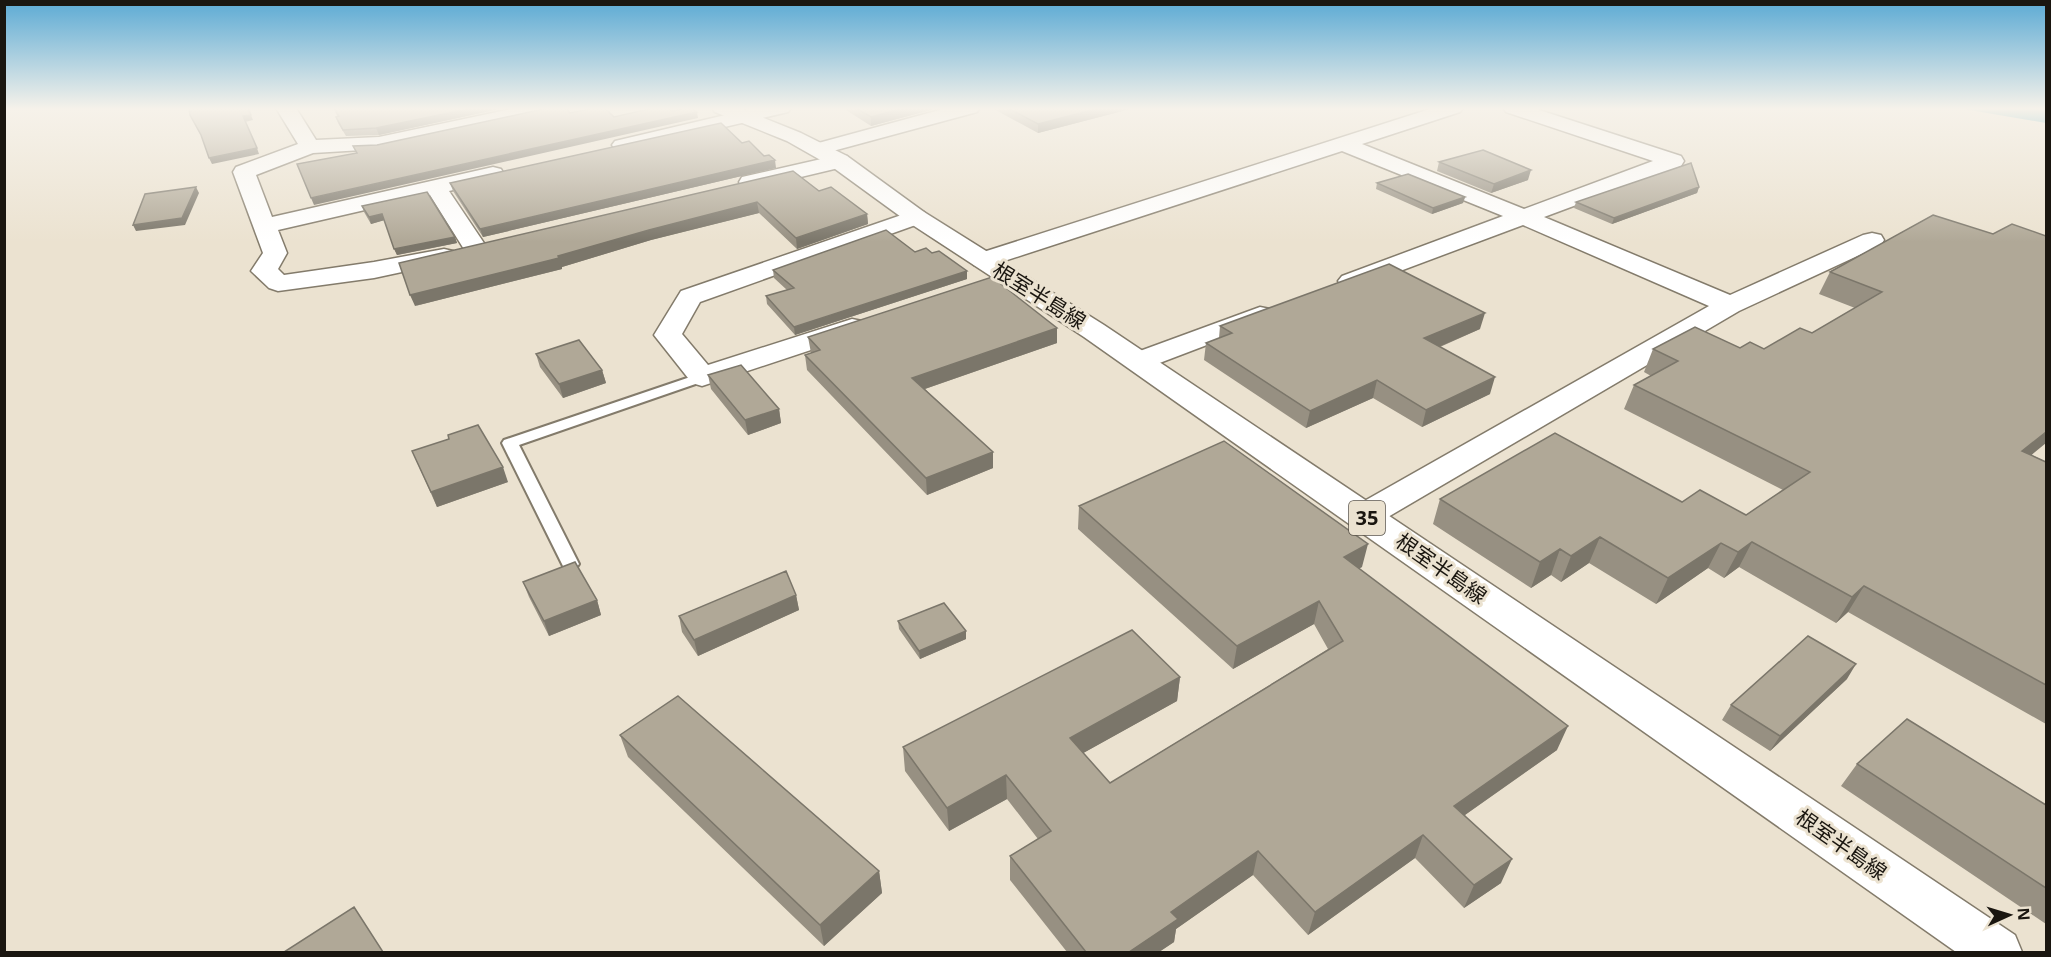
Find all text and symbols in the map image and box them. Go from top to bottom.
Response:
street label: 根室半島線 [988,255,1091,335]
road number: 35 [1349,501,1385,535]
street label: 根室半島線 [1391,527,1493,610]
street label: 根室半島線 [1791,803,1893,886]
north arrow [1979,885,2039,945]
text: N [2013,907,2035,921]

